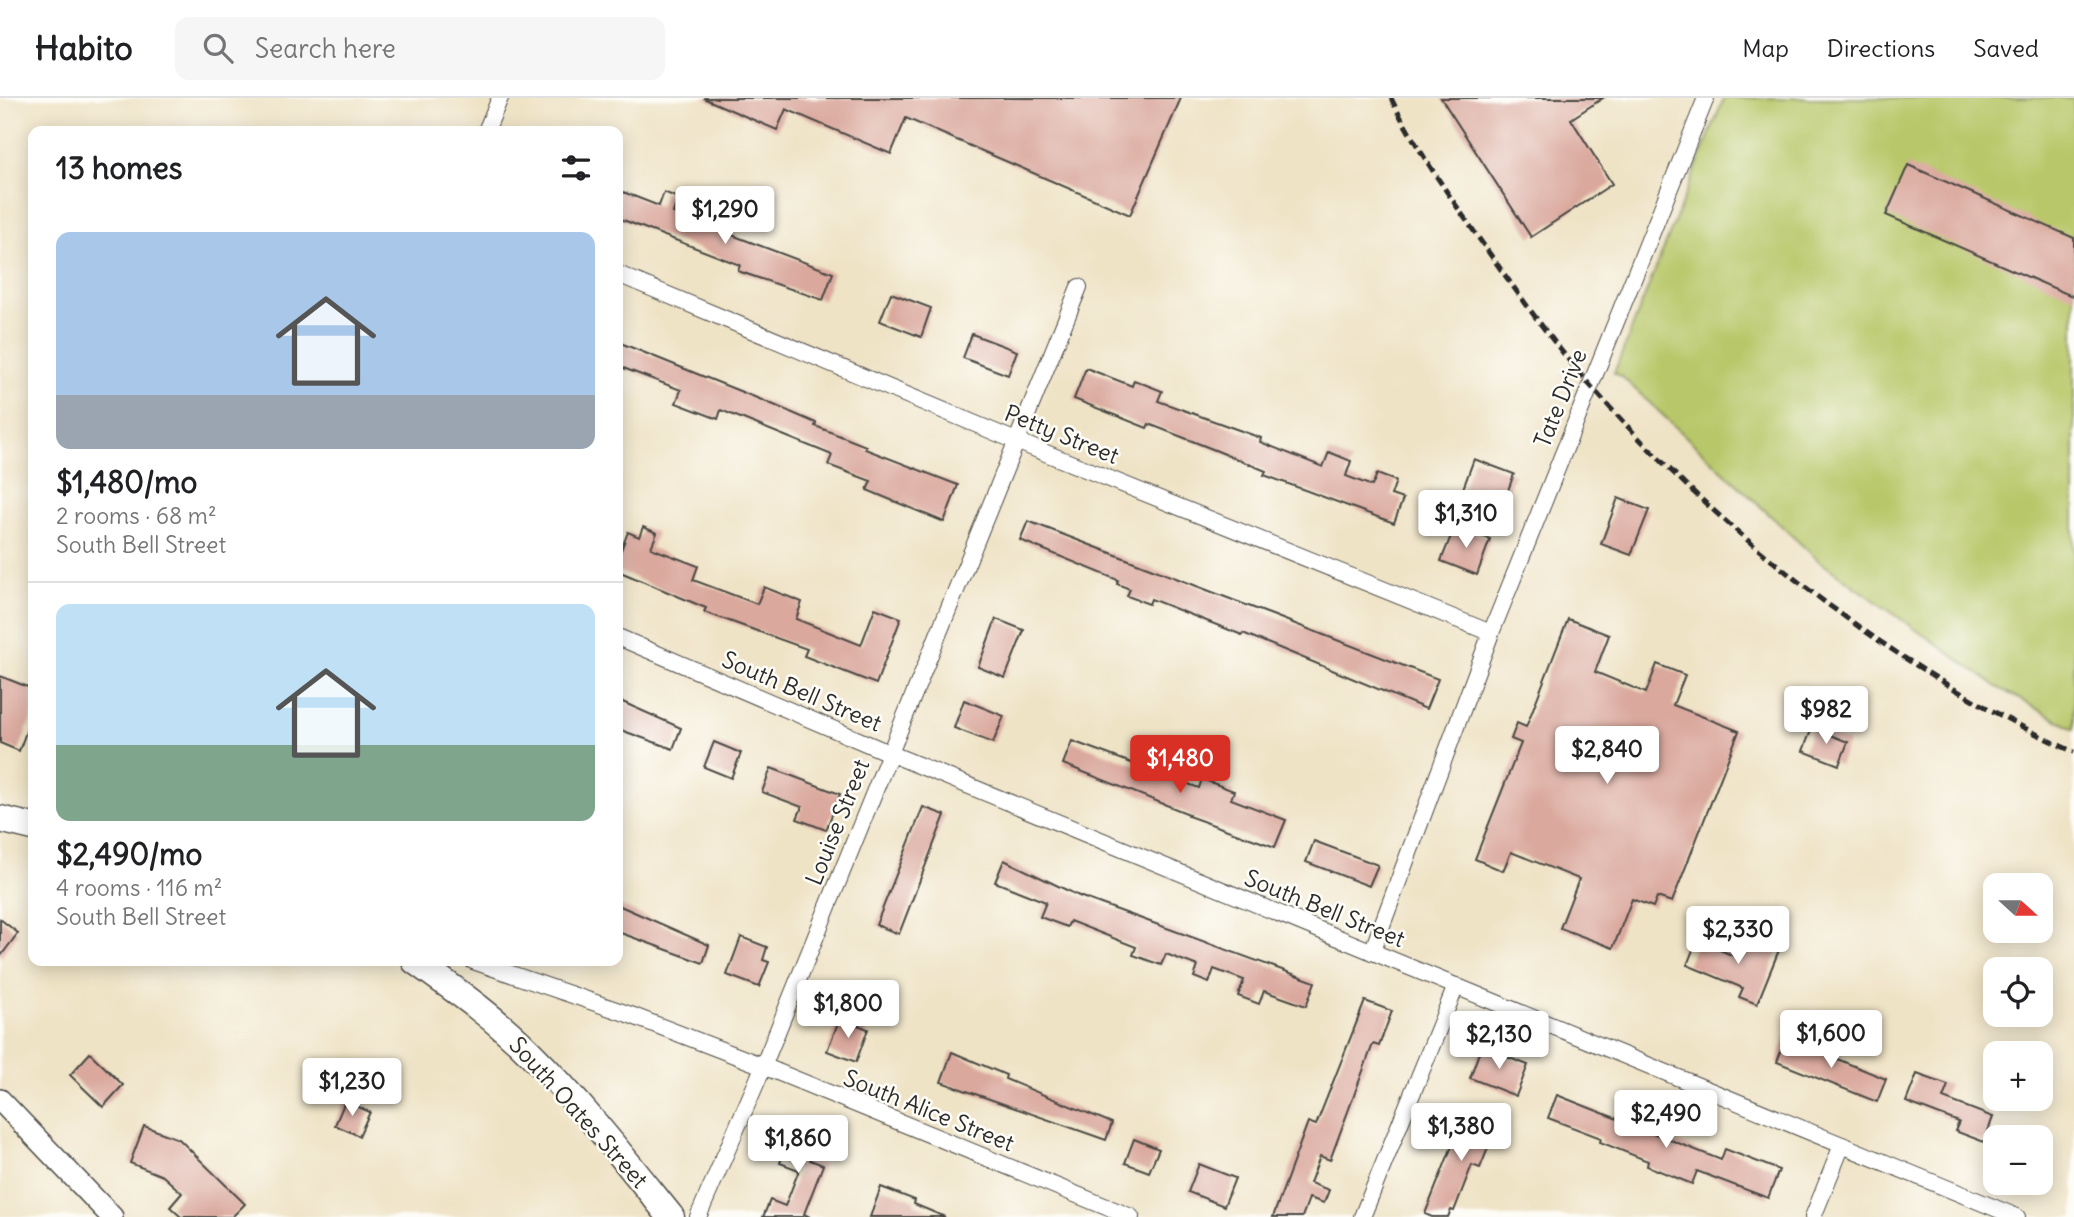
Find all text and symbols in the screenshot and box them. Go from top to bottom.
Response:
search box [175,17,665,80]
text: Habito [35,27,133,69]
icon: search [199,29,237,67]
text: Search here [255,32,396,65]
text: Map [1742,33,1789,63]
text: Directions [1827,33,1935,63]
text: Saved [1973,33,2039,63]
text: 13 homes [56,149,182,187]
icon: filters [557,149,595,187]
pin: $1,290 [668,186,782,246]
text: $1,290 [691,194,759,223]
icon: home [263,278,389,404]
street label: Tate Drive [1527,345,1593,451]
street label: Petty Street [1001,398,1124,470]
text: $1,480/mo [56,463,197,501]
pin: $1,310 [1409,490,1523,550]
text: $1,310 [1434,498,1498,527]
text: 2 rooms · 68 m² [56,501,217,530]
text: South Bell Street [56,530,226,559]
street label: South Bell Street [718,644,886,738]
icon: home [263,650,389,776]
pin: $982 [1785,686,1867,746]
text: $982 [1800,694,1852,723]
pin: $2,840 [1550,726,1664,786]
text: $2,840 [1571,734,1643,763]
pin: $1,480 [1123,736,1237,795]
text: $1,480 [1146,743,1214,772]
street label: Louise Street [799,754,876,889]
text: $2,490/mo [56,835,202,873]
street label: South Bell Street [1241,863,1410,953]
text: 4 rooms · 116 m² [56,873,222,902]
north arrow [1983,873,2053,943]
map controls [1983,873,2053,1195]
text: South Bell Street [56,902,226,931]
pin: $2,330 [1681,906,1795,966]
text: $2,330 [1702,914,1774,943]
button: locate [1983,957,2053,1027]
pin: $1,800 [791,981,905,1040]
text: $1,800 [813,988,883,1017]
pin: $1,600 [1774,1010,1888,1070]
pin: $2,130 [1442,1012,1556,1071]
text: $1,600 [1796,1018,1866,1047]
text: $2,130 [1466,1019,1532,1048]
street label: South Oates Street [503,1030,655,1194]
button: + [1983,1041,2053,1111]
pin: $1,230 [295,1058,409,1118]
street label: South Alice Street [840,1063,1019,1157]
text: $1,230 [318,1066,386,1095]
pin: $2,490 [1609,1090,1723,1150]
text: $2,490 [1630,1098,1702,1127]
pin: $1,380 [1404,1104,1518,1163]
text: $1,380 [1427,1111,1495,1140]
pin: $1,860 [741,1116,855,1175]
text: $1,860 [764,1123,832,1152]
button: − [1983,1125,2053,1195]

